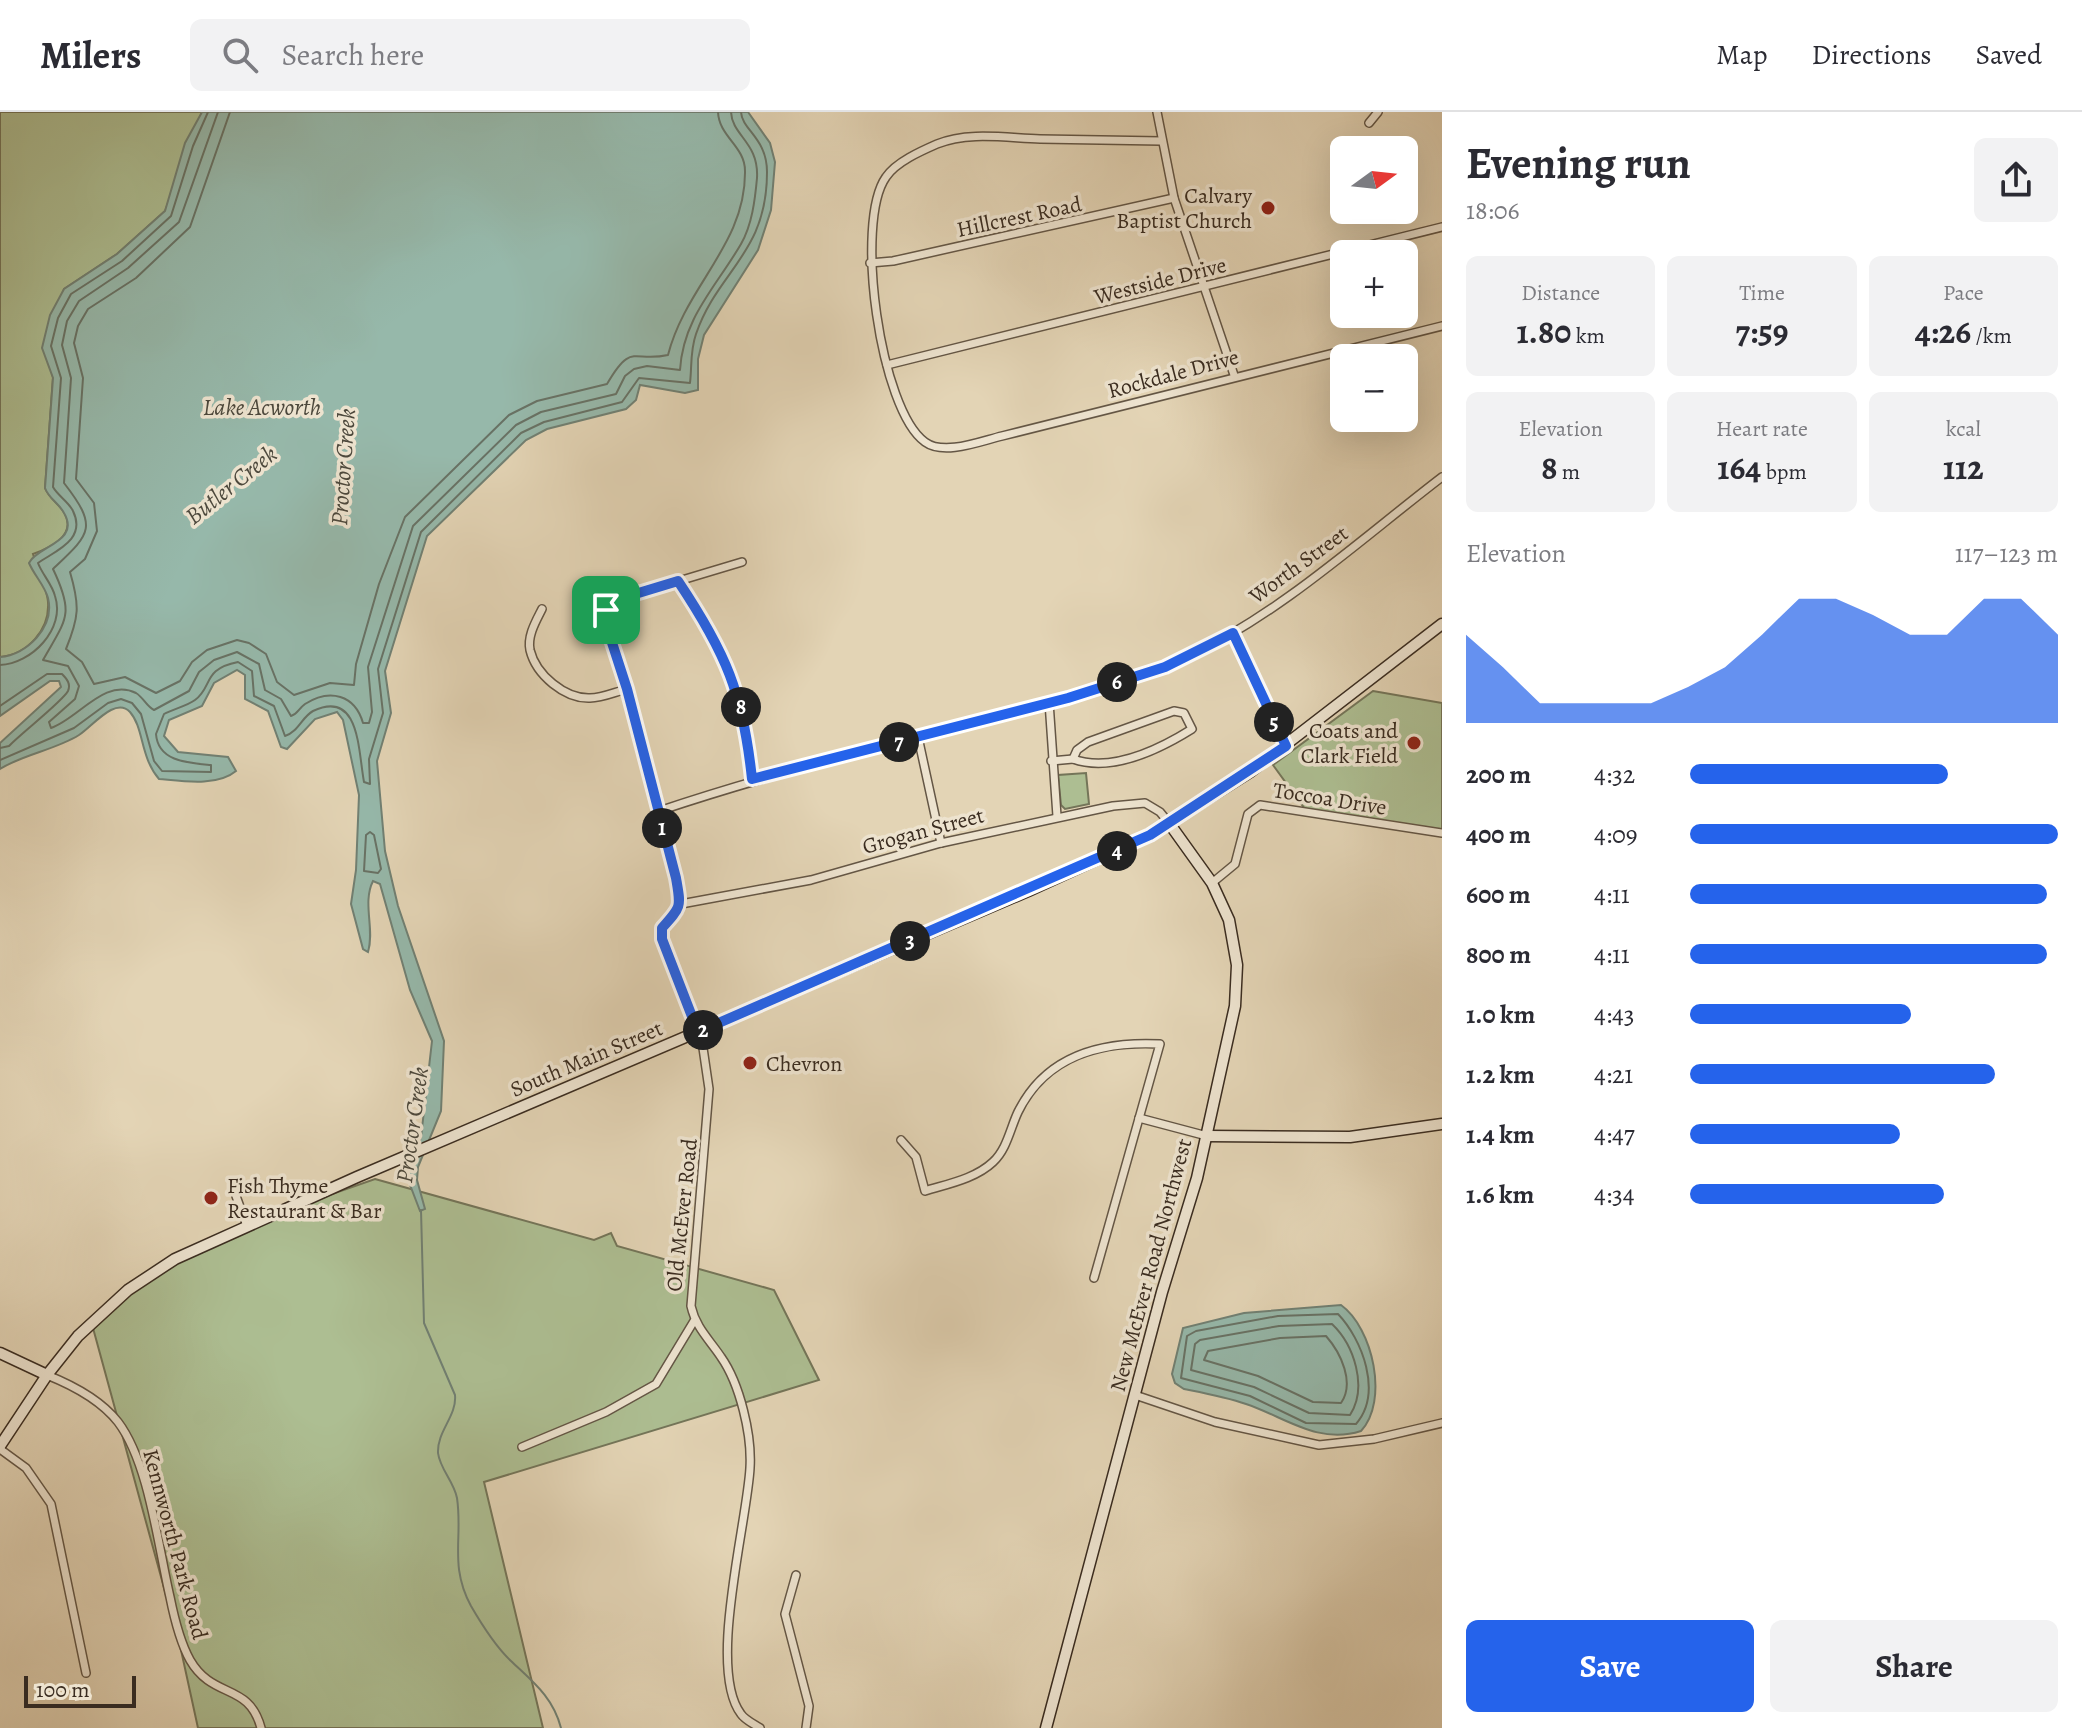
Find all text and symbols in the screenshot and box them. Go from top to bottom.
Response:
search box [190,19,750,91]
text: Milers [40,29,142,81]
icon: search [218,33,262,77]
text: Search here [282,35,424,75]
text: Map [1716,36,1767,74]
text: Directions [1811,36,1932,74]
text: Saved [1976,36,2042,74]
text: Evening run [1466,133,1691,193]
north arrow [1330,136,1418,224]
map controls [1330,136,1418,432]
button: share [1974,138,2058,222]
place label: Calvary Baptist Church [1116,181,1252,236]
street label: Hillcrest Road [954,189,1085,245]
text: 18:06 [1466,193,1520,228]
marker: Calvary Baptist Church [1259,199,1277,217]
button: + [1330,240,1418,328]
street label: Westside Drive [1090,250,1230,312]
text: Distance [1521,278,1600,308]
text: Time [1739,278,1785,308]
text: Pace [1943,278,1984,308]
text: 1.80 [1516,308,1571,355]
text: 7:59 [1736,308,1788,355]
text: 4:26 [1915,308,1971,355]
text: km [1571,321,1605,351]
text: /km [1971,321,2012,351]
street label: Rockdale Drive [1104,342,1242,406]
button: − [1330,344,1418,432]
water label: Lake Acworth [203,391,321,423]
water label: Proctor Creek [323,407,363,527]
text: Elevation [1518,414,1603,444]
text: Heart rate [1716,414,1808,444]
text: kcal [1946,414,1981,444]
water label: Butler Creek [179,438,284,532]
text: 8 [1541,444,1557,491]
text: 164 [1717,444,1761,491]
text: 112 [1943,444,1984,491]
text: m [1557,457,1580,487]
text: bpm [1761,457,1807,487]
street label: Worth Street [1242,519,1354,612]
text: Elevation [1466,536,1566,571]
text: 117–123 m [1955,536,2058,571]
pin [572,576,640,644]
icon: arrive [584,588,628,632]
pin: 6 [1097,662,1137,702]
text: 6 [1112,667,1122,697]
pin: 8 [721,687,761,727]
text: 8 [736,692,746,722]
pin: 5 [1254,702,1294,742]
text: 5 [1269,707,1279,737]
place label: Coats and Clark Field [1301,716,1398,771]
pin: 7 [879,722,919,762]
text: 7 [894,727,904,757]
marker: Coats and Clark Field [1405,734,1423,752]
text: 200 m [1466,757,1531,792]
text: 4:32 [1594,757,1635,792]
street label: Toccoa Drive [1271,775,1389,823]
street label: Grogan Street [859,800,987,862]
pin: 1 [642,808,682,848]
text: 1 [658,813,666,843]
text: 400 m [1466,817,1531,852]
text: 4:09 [1594,817,1638,852]
pin: 4 [1097,831,1137,871]
text: 4 [1112,836,1122,866]
text: 600 m [1466,877,1531,912]
text: 4:11 [1594,877,1630,912]
pin: 3 [890,921,930,961]
text: 3 [905,926,915,956]
text: 800 m [1466,937,1531,972]
text: 4:11 [1594,937,1630,972]
text: 1.0 km [1466,997,1535,1032]
text: 4:43 [1594,997,1635,1032]
pin: 2 [683,1010,723,1050]
street label: South Main Street [506,1013,667,1105]
text: 2 [698,1015,708,1045]
place label: Chevron [766,1049,842,1079]
marker: Chevron [741,1054,759,1072]
text: 1.2 km [1466,1057,1535,1092]
text: 4:21 [1594,1057,1633,1092]
water label: Proctor Creek [388,1064,436,1185]
text: 1.4 km [1466,1117,1534,1152]
text: 4:47 [1594,1117,1635,1152]
street label: New McEver Road Northwest [1103,1135,1199,1395]
street label: Old McEver Road [659,1137,705,1293]
place label: Fish Thyme Restaurant & Bar [227,1171,382,1226]
text: 1.6 km [1466,1177,1534,1212]
text: 4:34 [1594,1177,1635,1212]
marker: Fish Thyme Restaurant & Bar [202,1189,220,1207]
street label: Kennworth Park Road [135,1446,215,1643]
button: Save [1466,1620,1754,1712]
button: Share [1770,1620,2058,1712]
scale bar [24,1672,136,1708]
text: 100 m [36,1675,90,1705]

